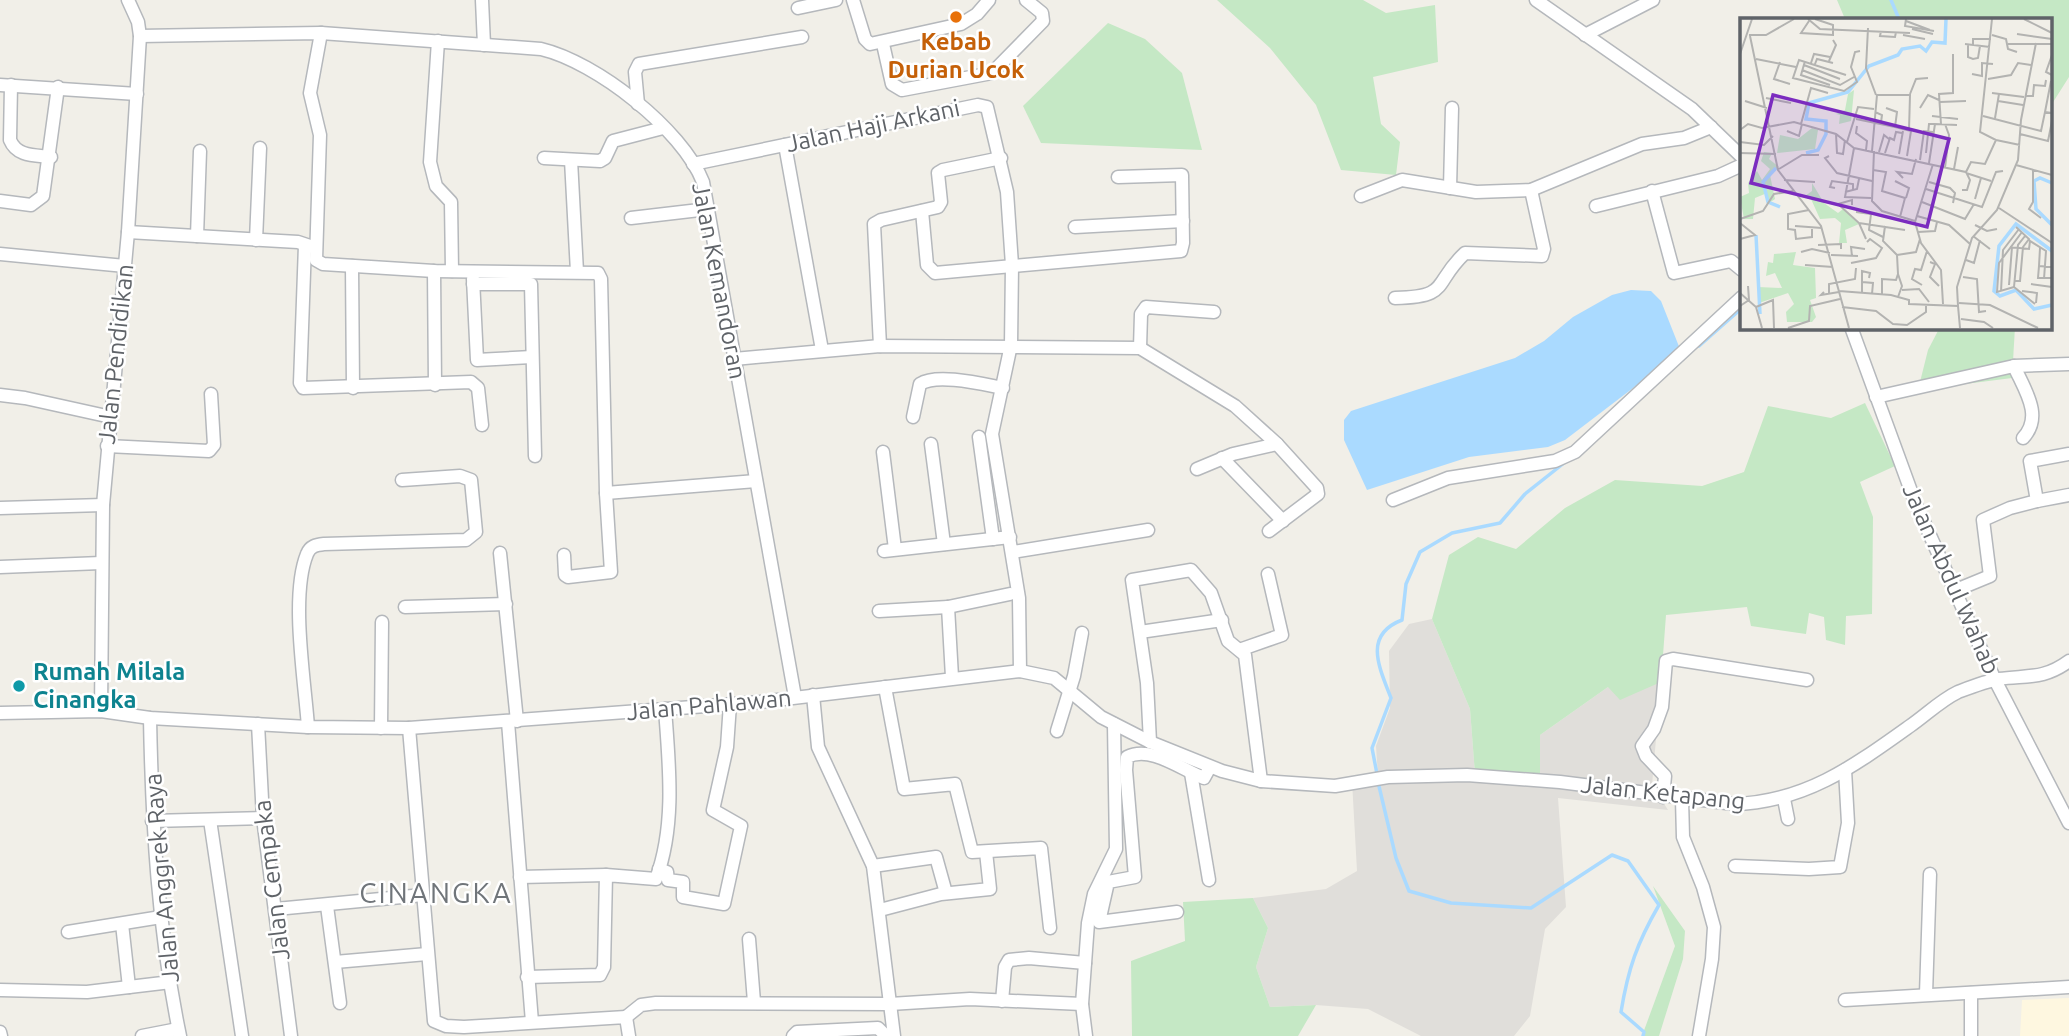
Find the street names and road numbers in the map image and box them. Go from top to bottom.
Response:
street label: Jalan Haji Arkani [784,94,962,157]
street label: Jalan Kemandoran [687,180,752,381]
street label: Jalan Pendidikan [93,263,138,445]
street label: Jalan Abdul Wahab [1897,480,2006,678]
street label: Jalan Pahlawan [625,684,793,725]
street label: Jalan Ketapang [1580,770,1747,815]
street label: Jalan Anggrek Raya [139,772,184,984]
street label: Jalan Cempaka [248,798,295,962]

